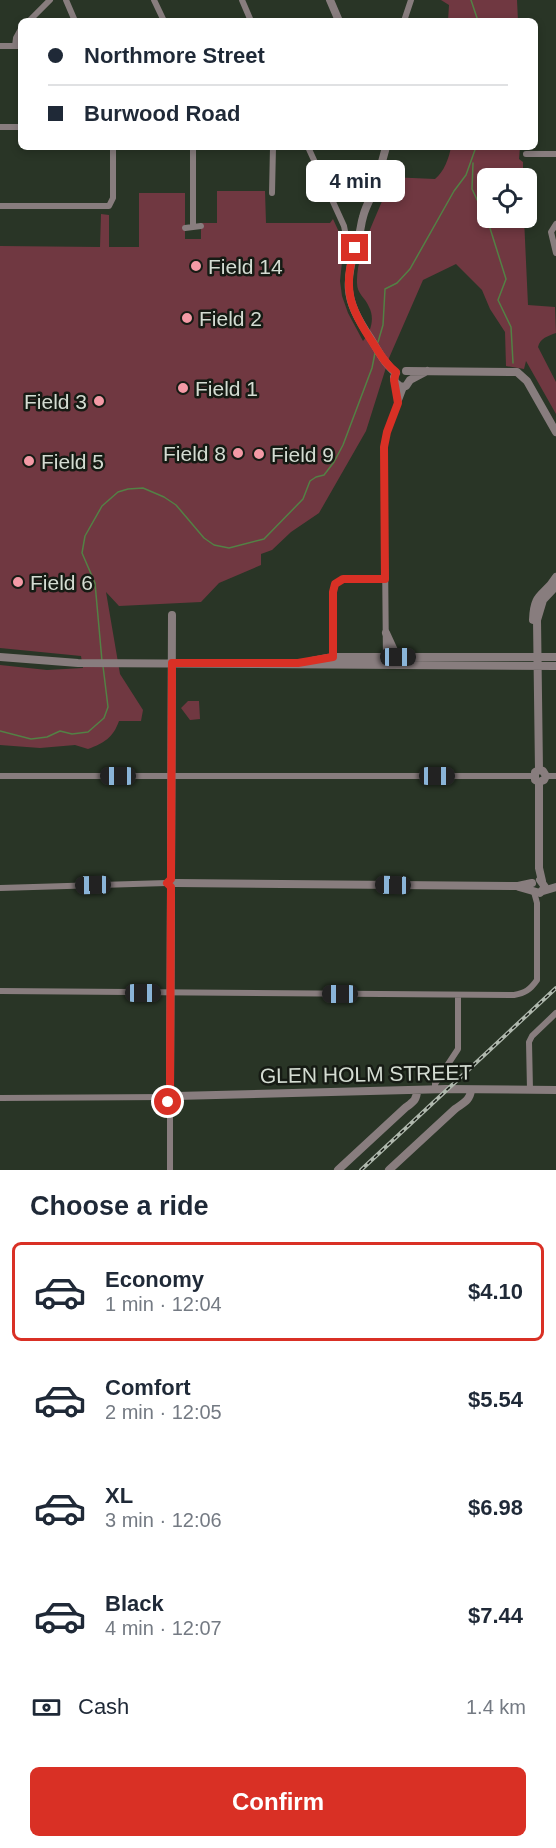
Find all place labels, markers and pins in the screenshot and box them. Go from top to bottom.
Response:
place label: Field 14 [208,255,283,278]
marker: Field 14 [189,259,203,273]
place label: Field 2 [199,307,262,330]
marker: Field 2 [180,311,194,325]
place label: Field 1 [195,377,258,400]
marker: Field 1 [176,381,190,395]
place label: Field 3 [24,390,87,413]
marker: Field 3 [92,394,106,408]
place label: Field 8 [163,442,226,465]
place label: Field 9 [271,443,334,466]
marker: Field 8 [231,446,245,460]
marker: Field 9 [252,447,266,461]
place label: Field 5 [41,450,104,473]
marker: Field 5 [22,454,36,468]
place label: Field 6 [30,571,93,594]
marker: Field 6 [11,575,25,589]

